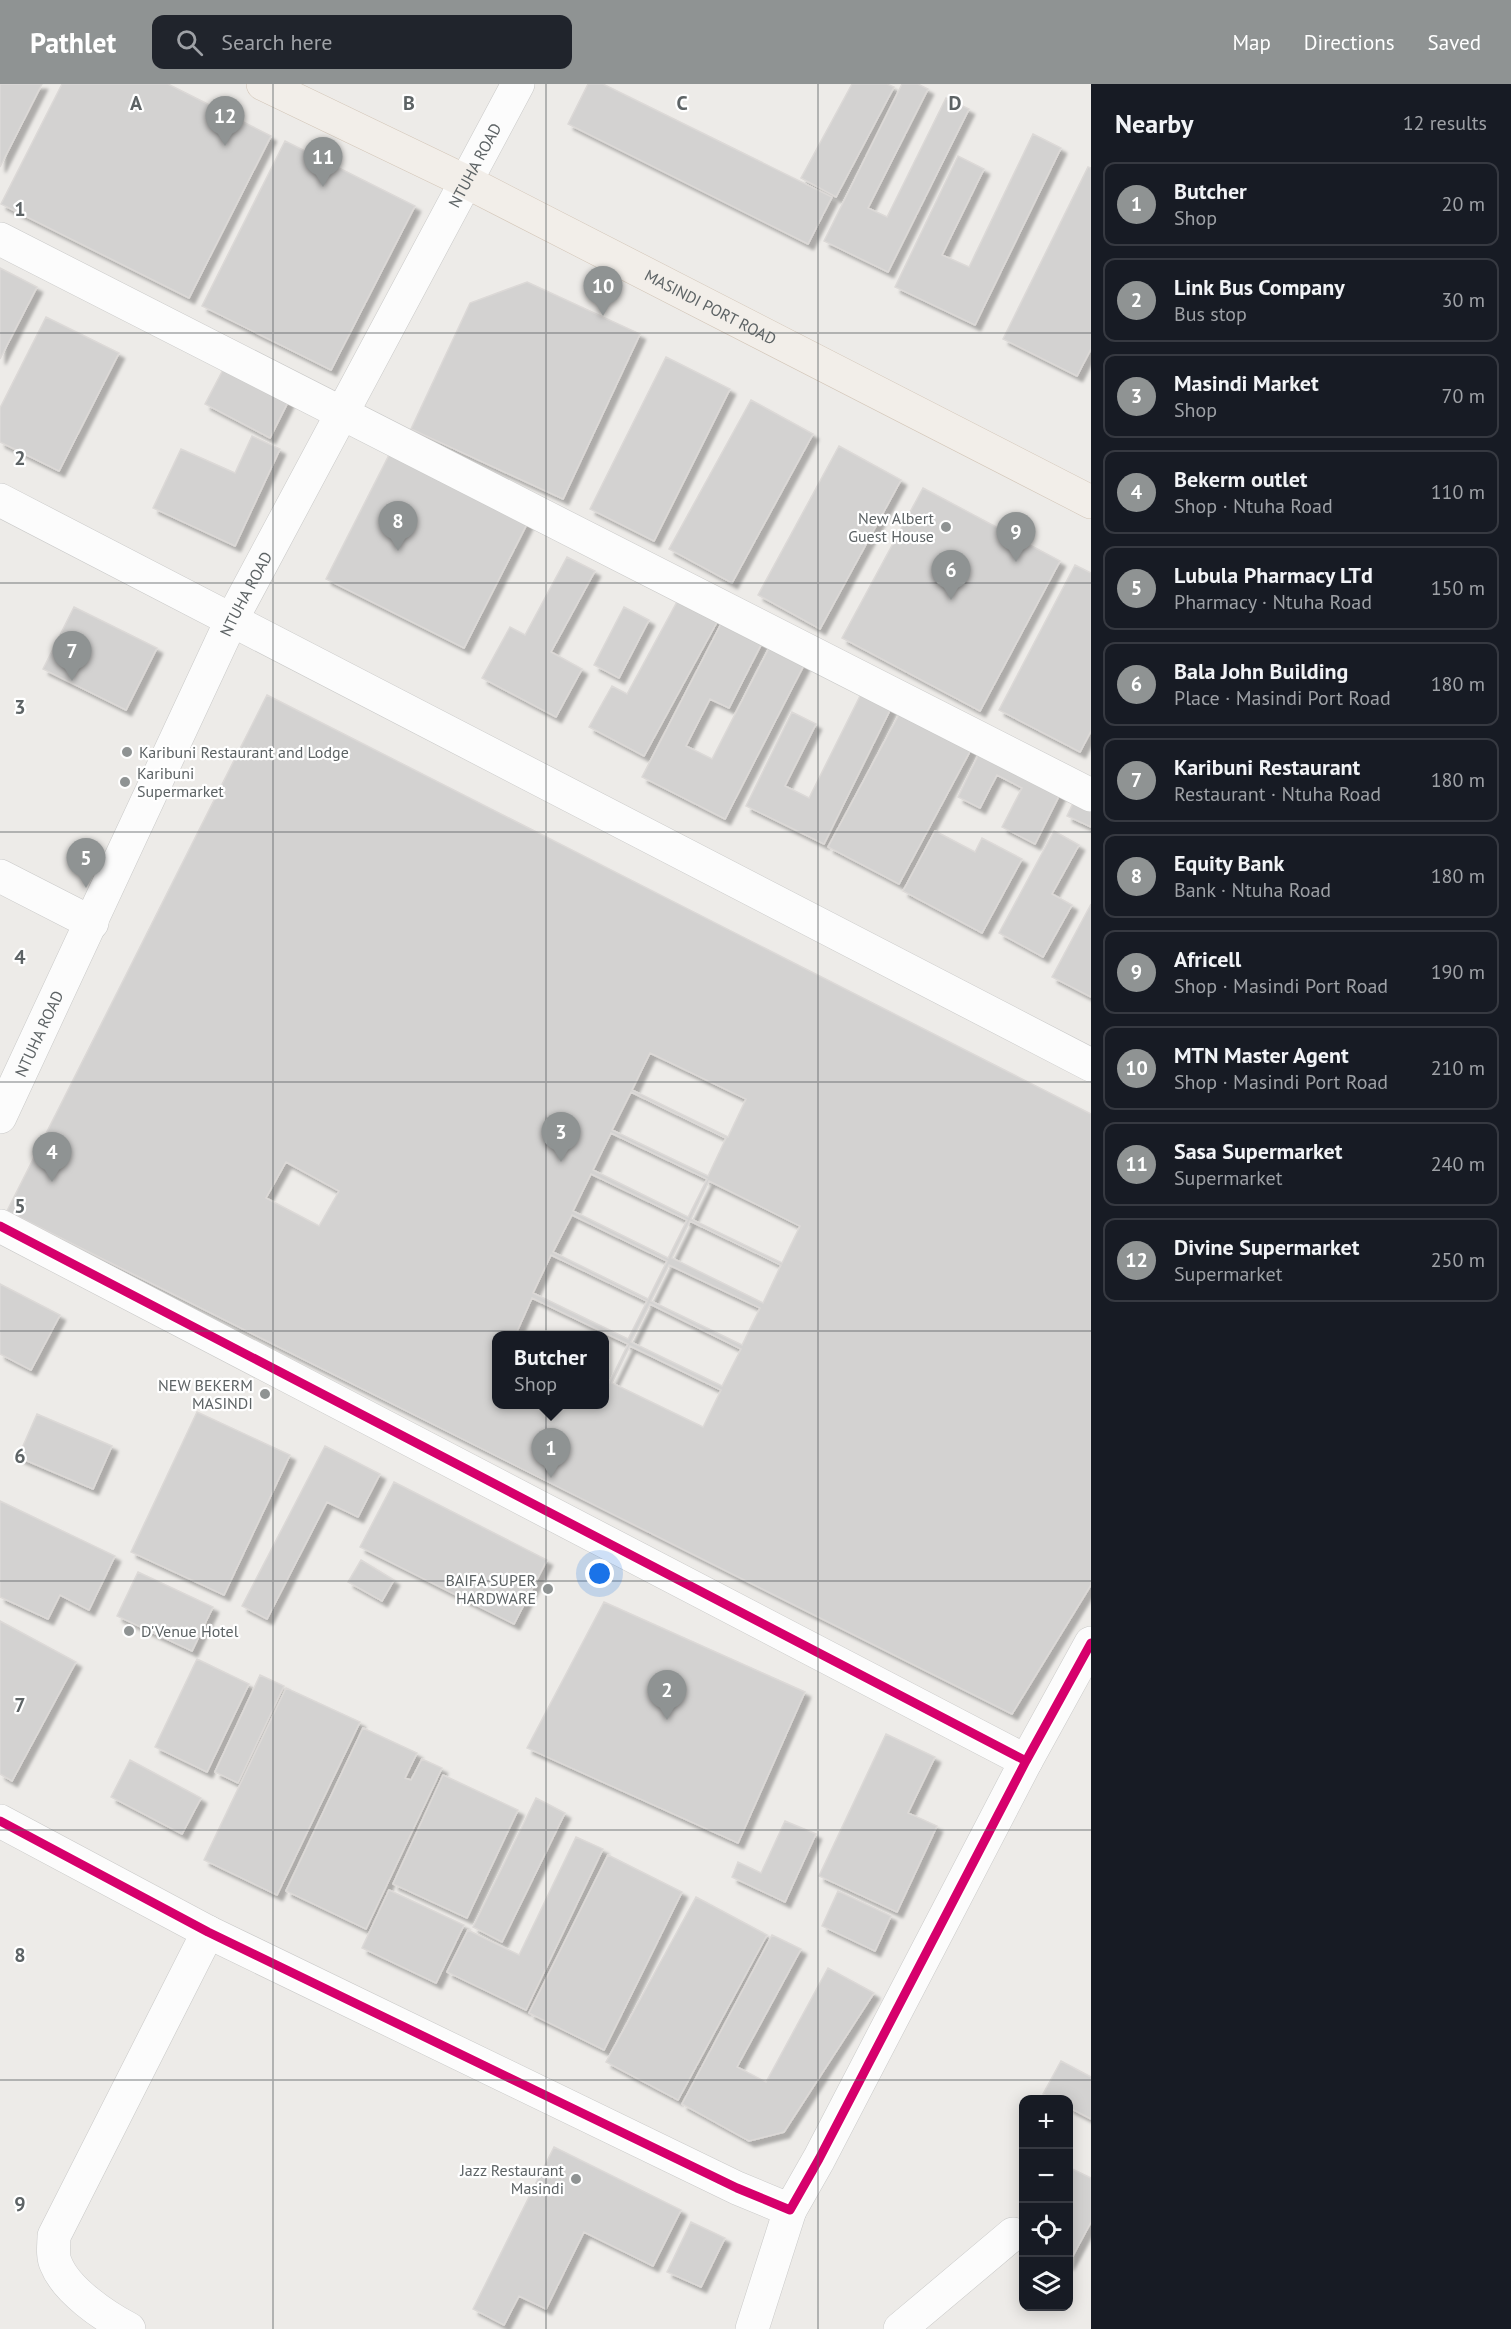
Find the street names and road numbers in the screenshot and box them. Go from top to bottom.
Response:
street label: NTUHA ROAD [444,119,505,211]
street label: MASINDI PORT ROAD [641,265,780,349]
street label: NTUHA ROAD [215,548,276,639]
street label: NTUHA ROAD [10,987,68,1080]

